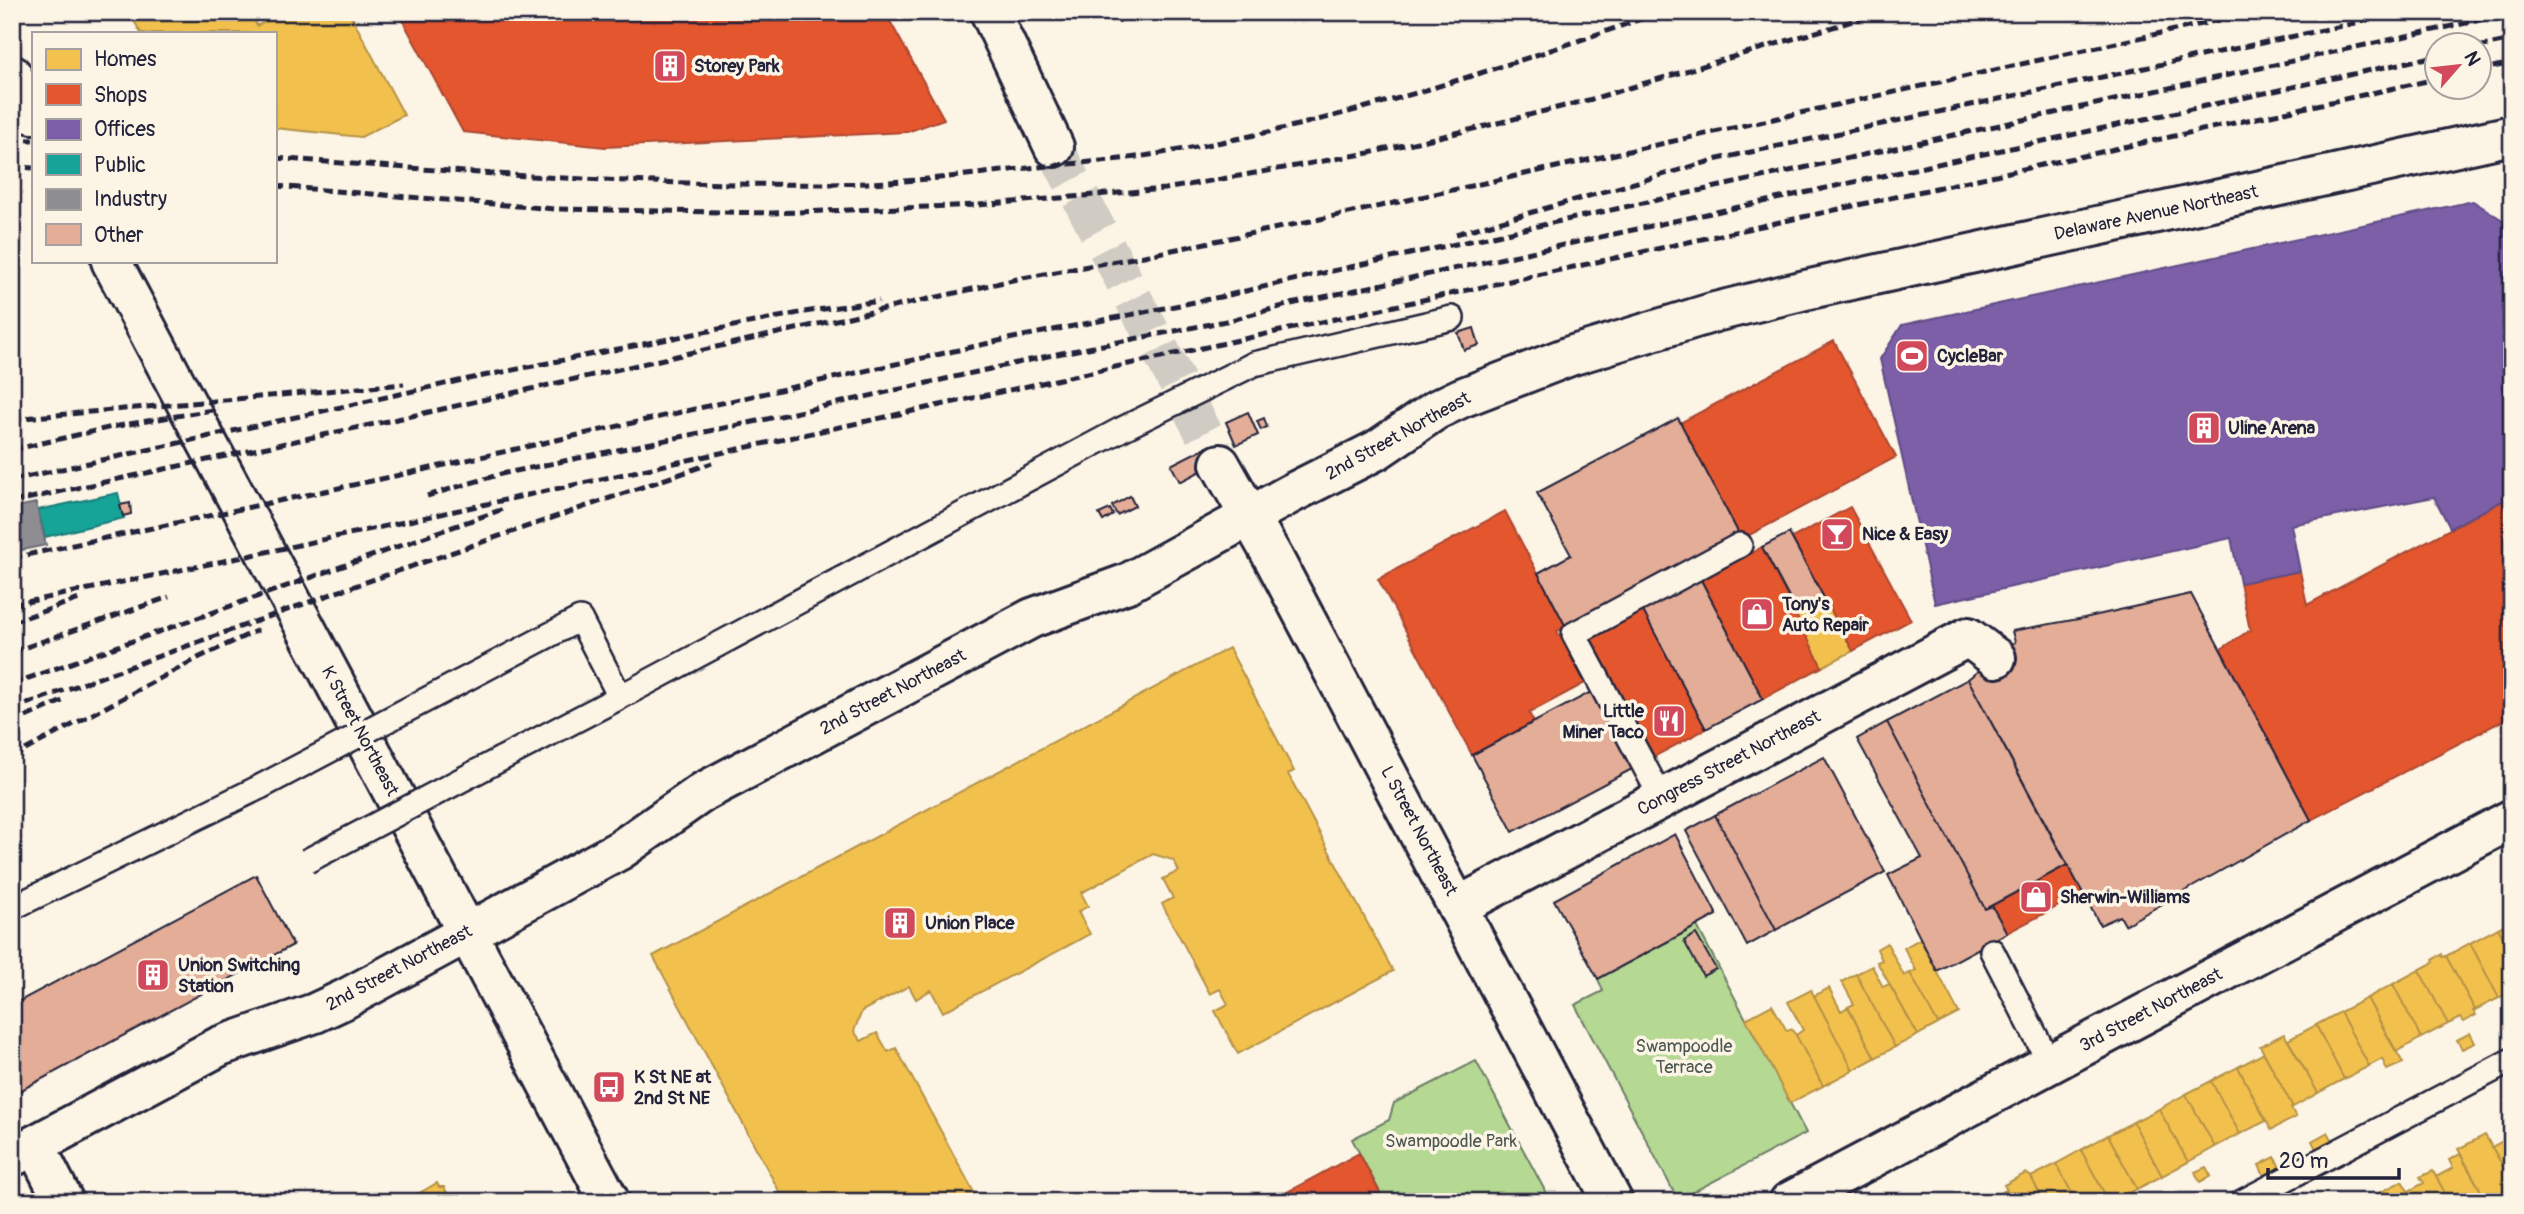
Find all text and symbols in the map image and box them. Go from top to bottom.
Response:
legend [32,32,276,262]
north arrow [2422,32,2492,102]
text: Homes [94,46,157,73]
building icon: Storey Park [651,47,689,85]
text: N [2459,47,2486,70]
place label: Storey Park [694,55,780,78]
text: Shops [94,82,147,109]
text: Offices [94,116,156,143]
text: Public [94,152,146,179]
street label: Delaware Avenue Northeast [2052,180,2261,246]
text: Industry [94,186,167,213]
text: Other [94,222,144,249]
sports icon: CycleBar [1893,337,1931,375]
place label: CycleBar [1937,345,2004,368]
street label: 2nd Street Northeast [1321,386,1475,485]
building icon: Uline Arena [2185,409,2223,447]
place label: Uline Arena [2228,417,2316,440]
bar icon: Nice & Easy [1818,515,1856,553]
place label: Nice & Easy [1862,523,1948,546]
place label: Tony's Auto Repair [1781,593,1869,637]
shop icon: Tony's Auto Repair [1738,595,1776,633]
street label: 2nd Street Northeast [816,643,971,740]
street label: K Street Northeast [316,662,404,801]
place label: Little Miner Taco [1563,700,1645,744]
restaurant icon: Little Miner Taco [1650,702,1688,740]
street label: Congress Street Northeast [1634,705,1825,821]
street label: L Street Northeast [1375,762,1463,900]
shop icon: Sherwin-Williams [2017,878,2055,916]
place label: Sherwin-Williams [2060,886,2191,909]
building icon: Union Place [881,904,919,942]
place label: Union Place [925,912,1016,935]
street label: 2nd Street Northeast [322,919,477,1016]
place label: Union Switching Station [178,954,300,998]
building icon: Union Switching Station [134,956,172,994]
street label: 3rd Street Northeast [2076,962,2227,1057]
park label: Swampoodle Terrace [1636,1035,1733,1079]
place label: K St NE at 2nd St NE [634,1066,712,1110]
bus stop icon: K St NE at 2nd St NE [590,1068,628,1106]
park label: Swampoodle Park [1385,1130,1518,1153]
scale bar [2268,1137,2400,1181]
text: 20 m [2279,1148,2328,1175]

